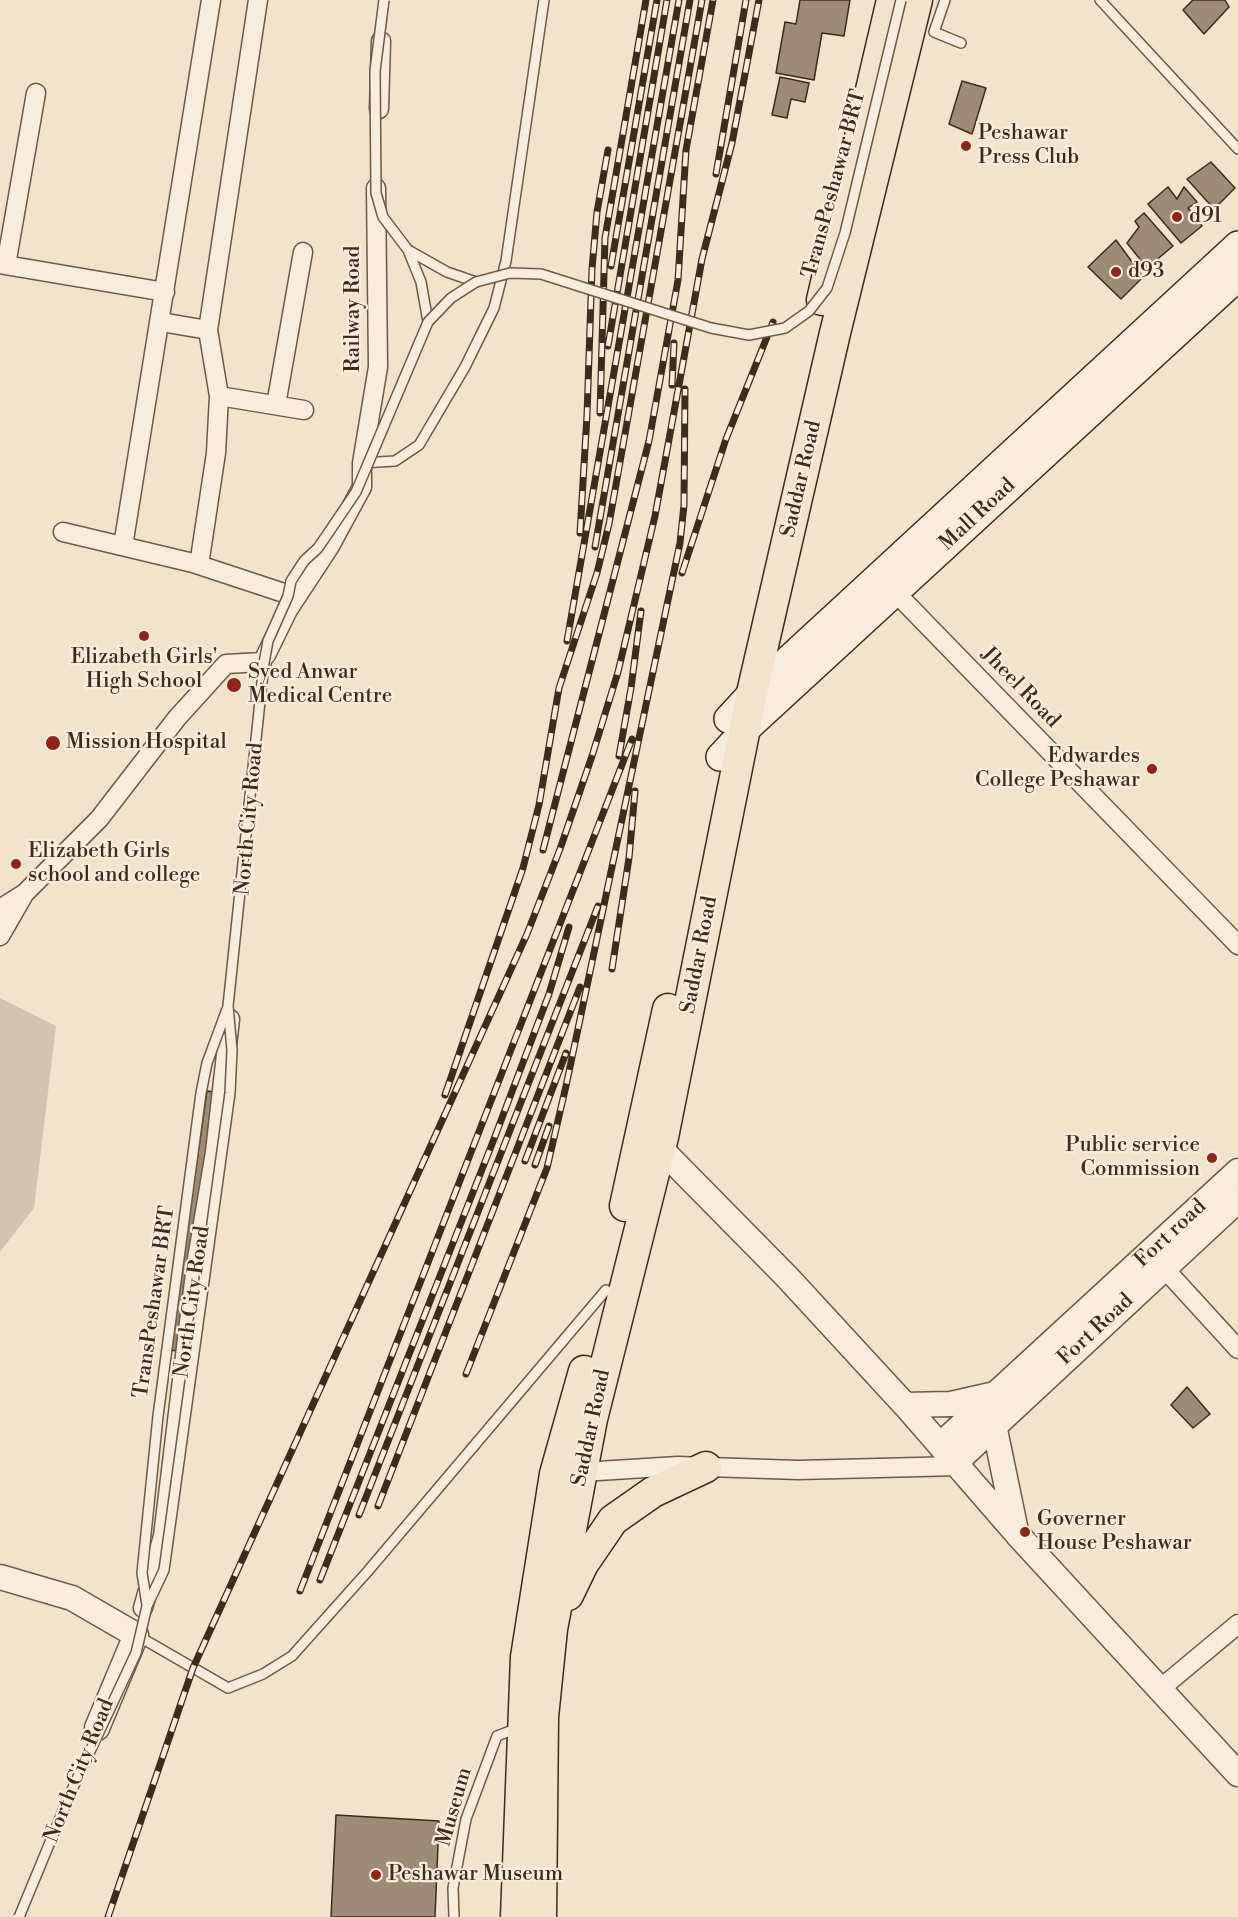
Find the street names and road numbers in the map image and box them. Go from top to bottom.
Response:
street label: TransPeshawar BRT [798,87,872,281]
street label: Railway Road [341,245,367,373]
street label: Saddar Road [776,418,828,540]
street label: Mall Road [935,474,1021,556]
street label: Jheel Road [975,642,1065,734]
street label: North City Road [231,742,269,896]
street label: Saddar Road [676,894,724,1016]
street label: Fort road [1130,1195,1212,1273]
street label: TransPeshawar BRT [129,1204,181,1400]
street label: North City Road [170,1224,216,1380]
street label: Fort Road [1053,1289,1139,1371]
street label: Saddar Road [567,1367,617,1489]
street label: North City Road [40,1695,120,1847]
street label: Museum [432,1765,478,1849]

